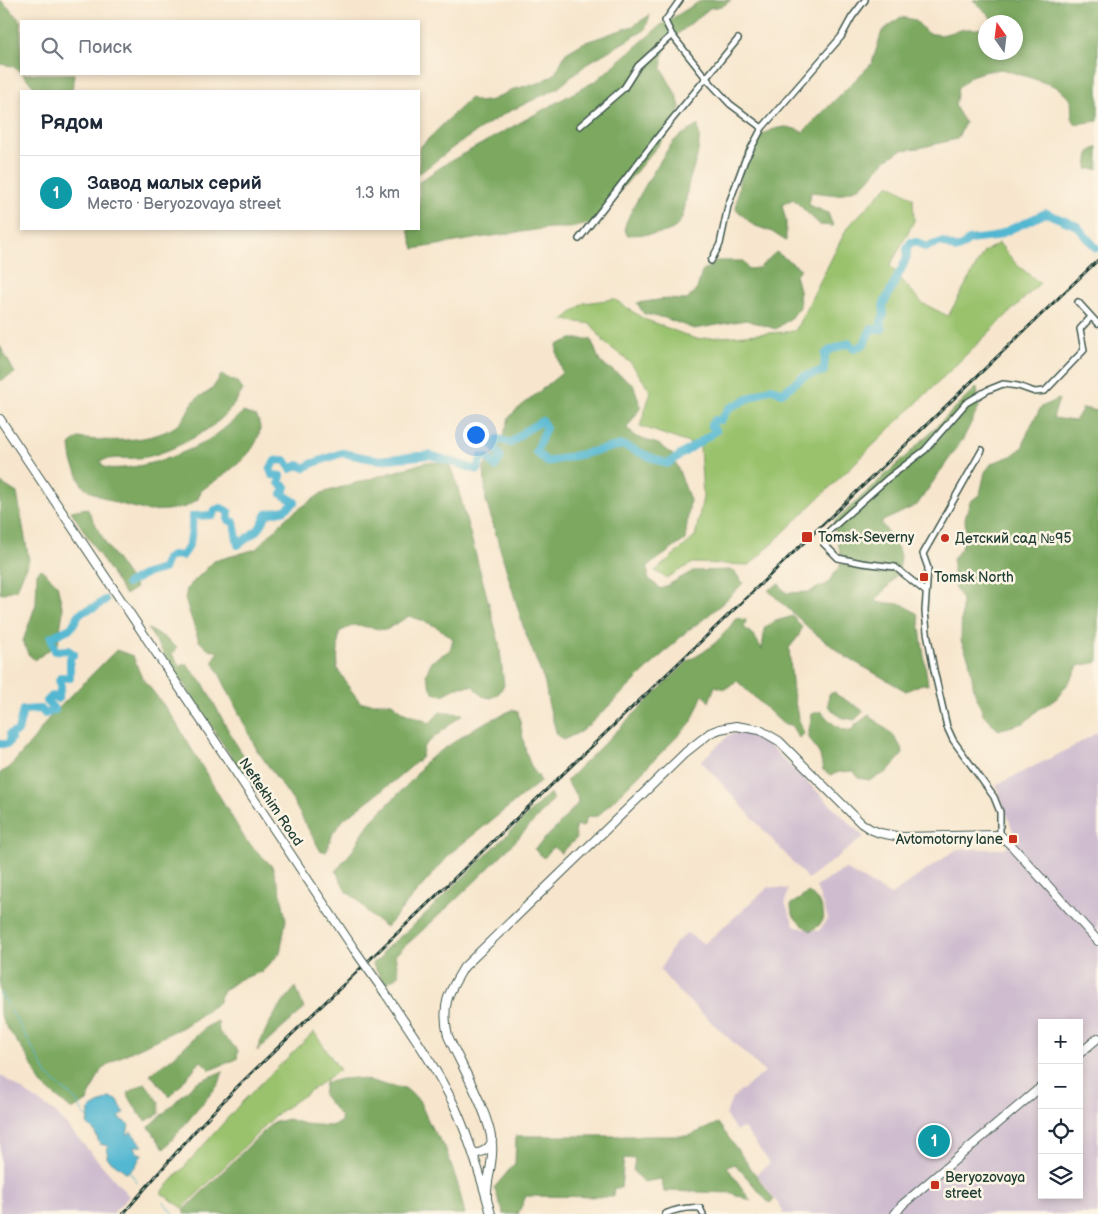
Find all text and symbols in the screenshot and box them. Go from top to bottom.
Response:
north arrow [978,15,1023,60]
search box [20,20,420,75]
icon: search [38,34,66,62]
text: Поиск [78,36,132,59]
text: Рядом [40,110,103,135]
text: Завод малых серий [87,172,262,195]
text: 1 [53,184,59,203]
text: 1.3 km [355,184,400,203]
text: Место · Beryozovaya street [87,195,281,214]
your location [463,422,489,448]
place label: Tomsk-Severny [818,529,915,546]
marker: Tomsk-Severny [800,530,814,544]
place label: Детский сад №95 [955,530,1071,547]
marker: Детский сад №95 [939,532,951,544]
place label: Tomsk North [934,569,1014,586]
marker: Tomsk North [918,571,930,583]
street label: Neftekhim Road [235,755,307,849]
place label: Avtomotorny lane [896,831,1003,848]
marker: Avtomotorny lane [1007,833,1019,845]
map controls [1038,1019,1083,1199]
button: + [1038,1019,1083,1064]
button: − [1038,1064,1083,1109]
button: locate [1038,1109,1083,1154]
pin: 1 [918,1122,950,1160]
button: layers [1038,1154,1083,1199]
place label: Beryozovaya street [945,1169,1025,1202]
marker: Beryozovaya street [929,1179,941,1191]

